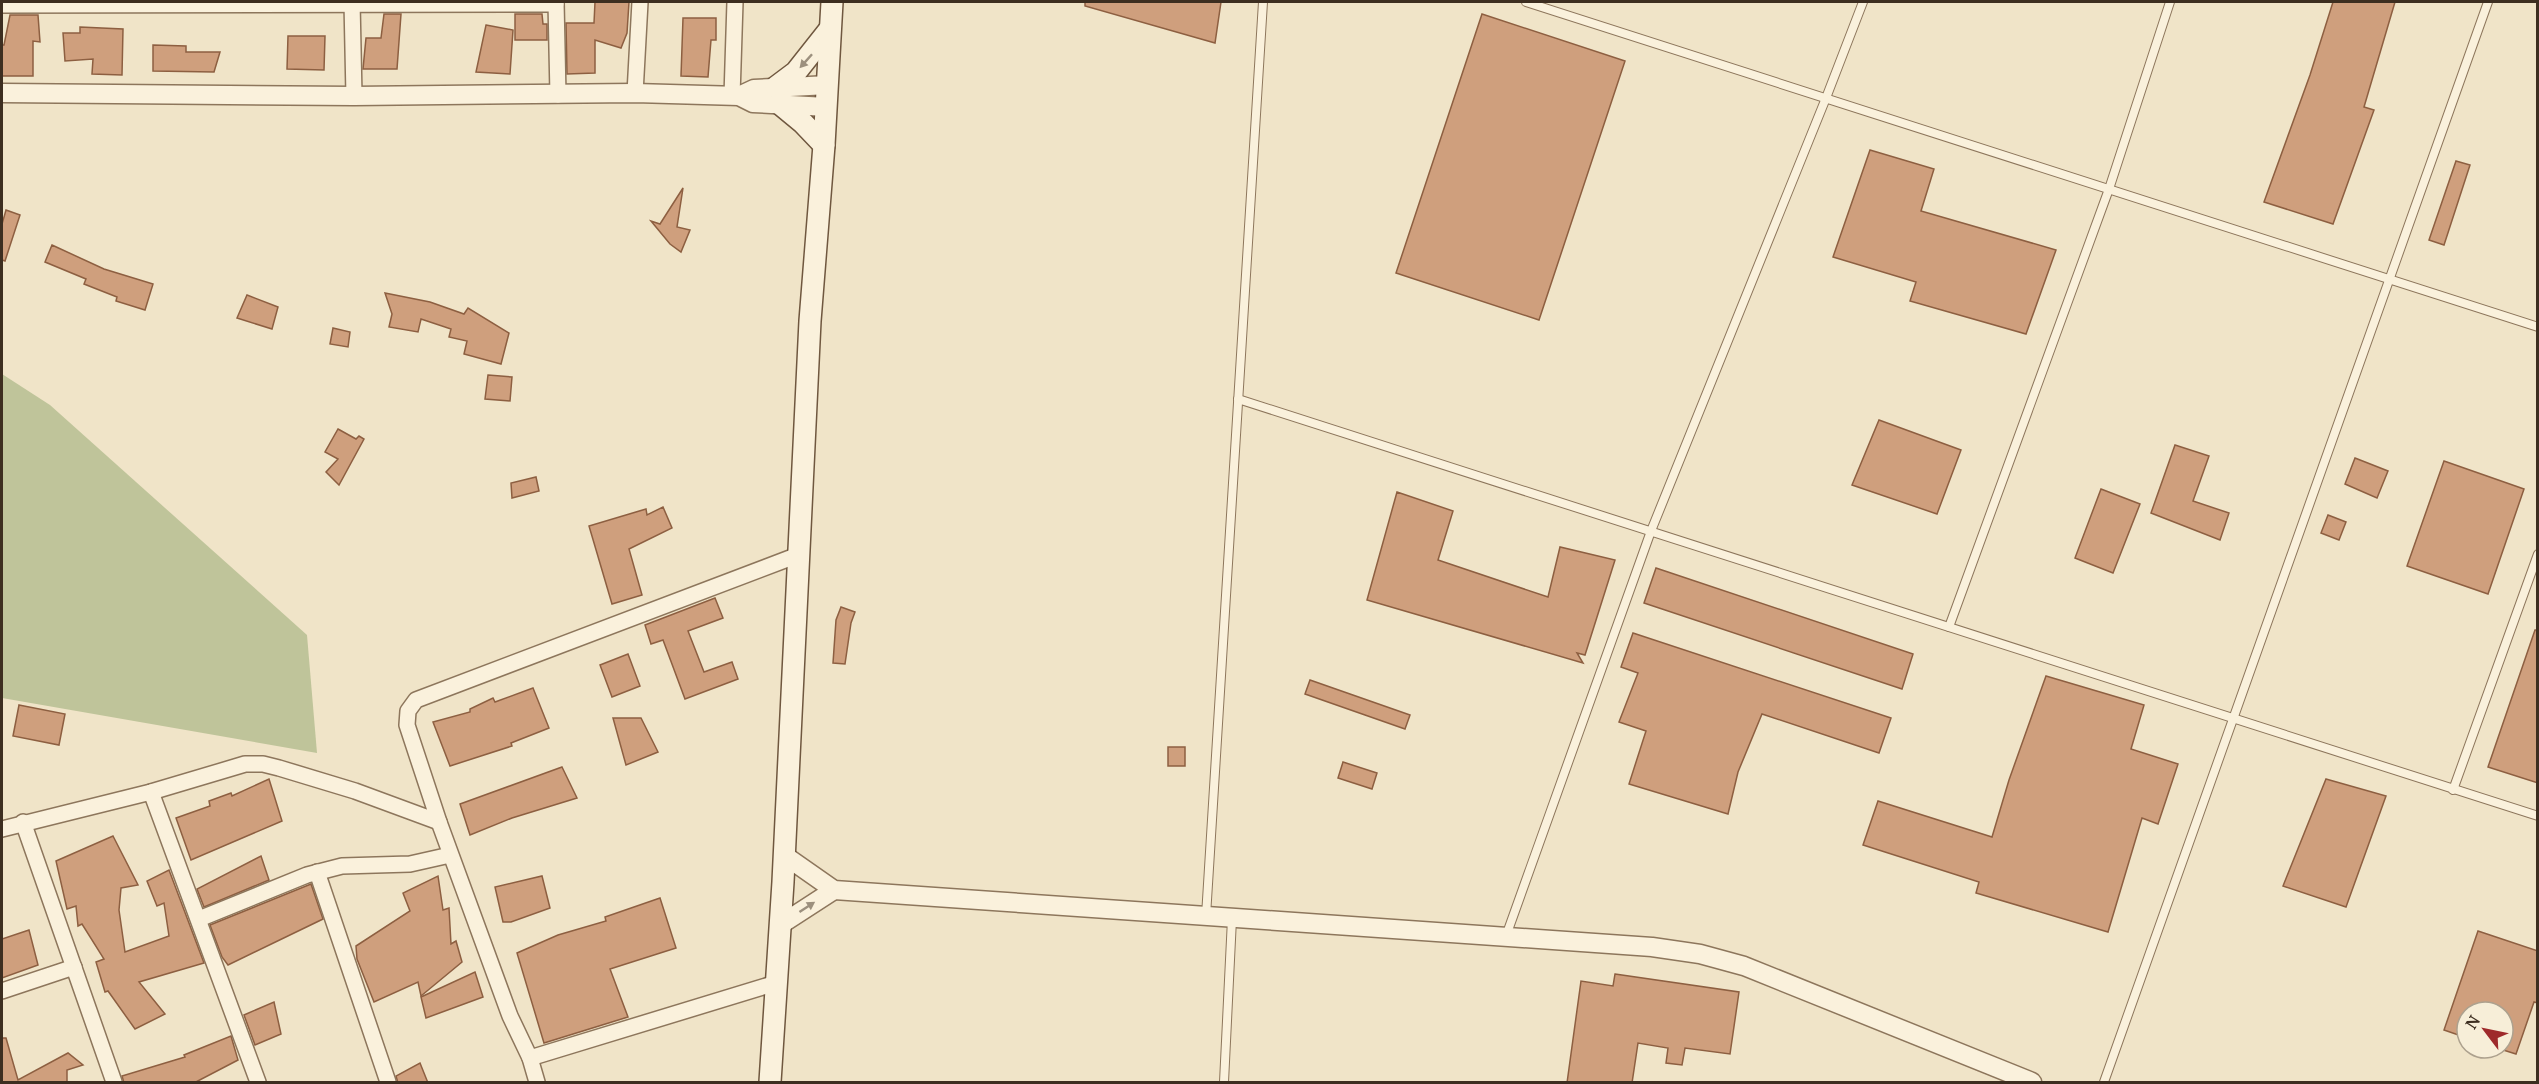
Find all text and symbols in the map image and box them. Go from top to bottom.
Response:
one-way arrow [800,53,813,68]
one-way arrow [799,902,815,913]
north arrow [2455,1000,2515,1060]
text: N [2460,1011,2485,1033]

